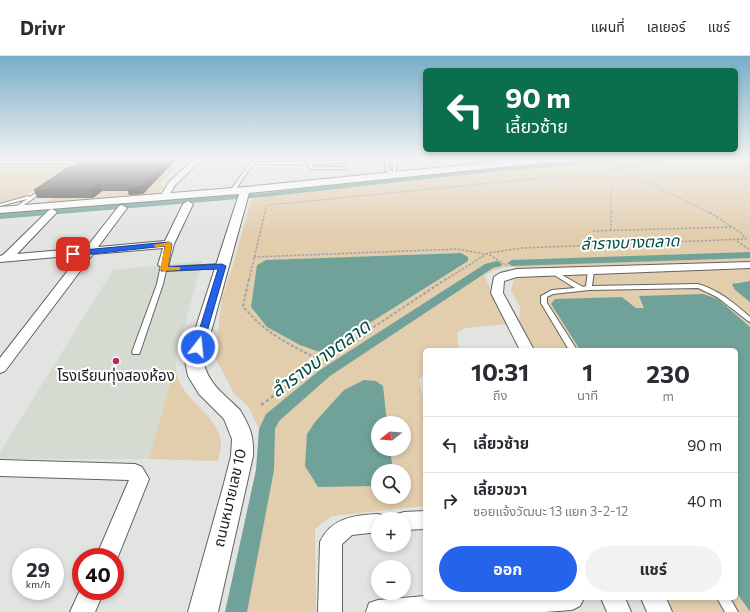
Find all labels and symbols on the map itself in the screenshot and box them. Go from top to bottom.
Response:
water label: ลำรางบางตลาด [580,230,681,253]
pin [56,237,90,271]
water label: ลำรางบางตลาด [265,313,375,401]
position arrow [177,326,219,368]
marker: โรงเรียนทุ่งสองห้อง [111,356,121,366]
place label: โรงเรียนทุ่งสองห้อง [57,366,175,385]
north arrow [371,416,411,456]
street label: ถนนหมายเลข 10 [209,447,249,549]
speed limit sign: 40 [72,548,124,600]

